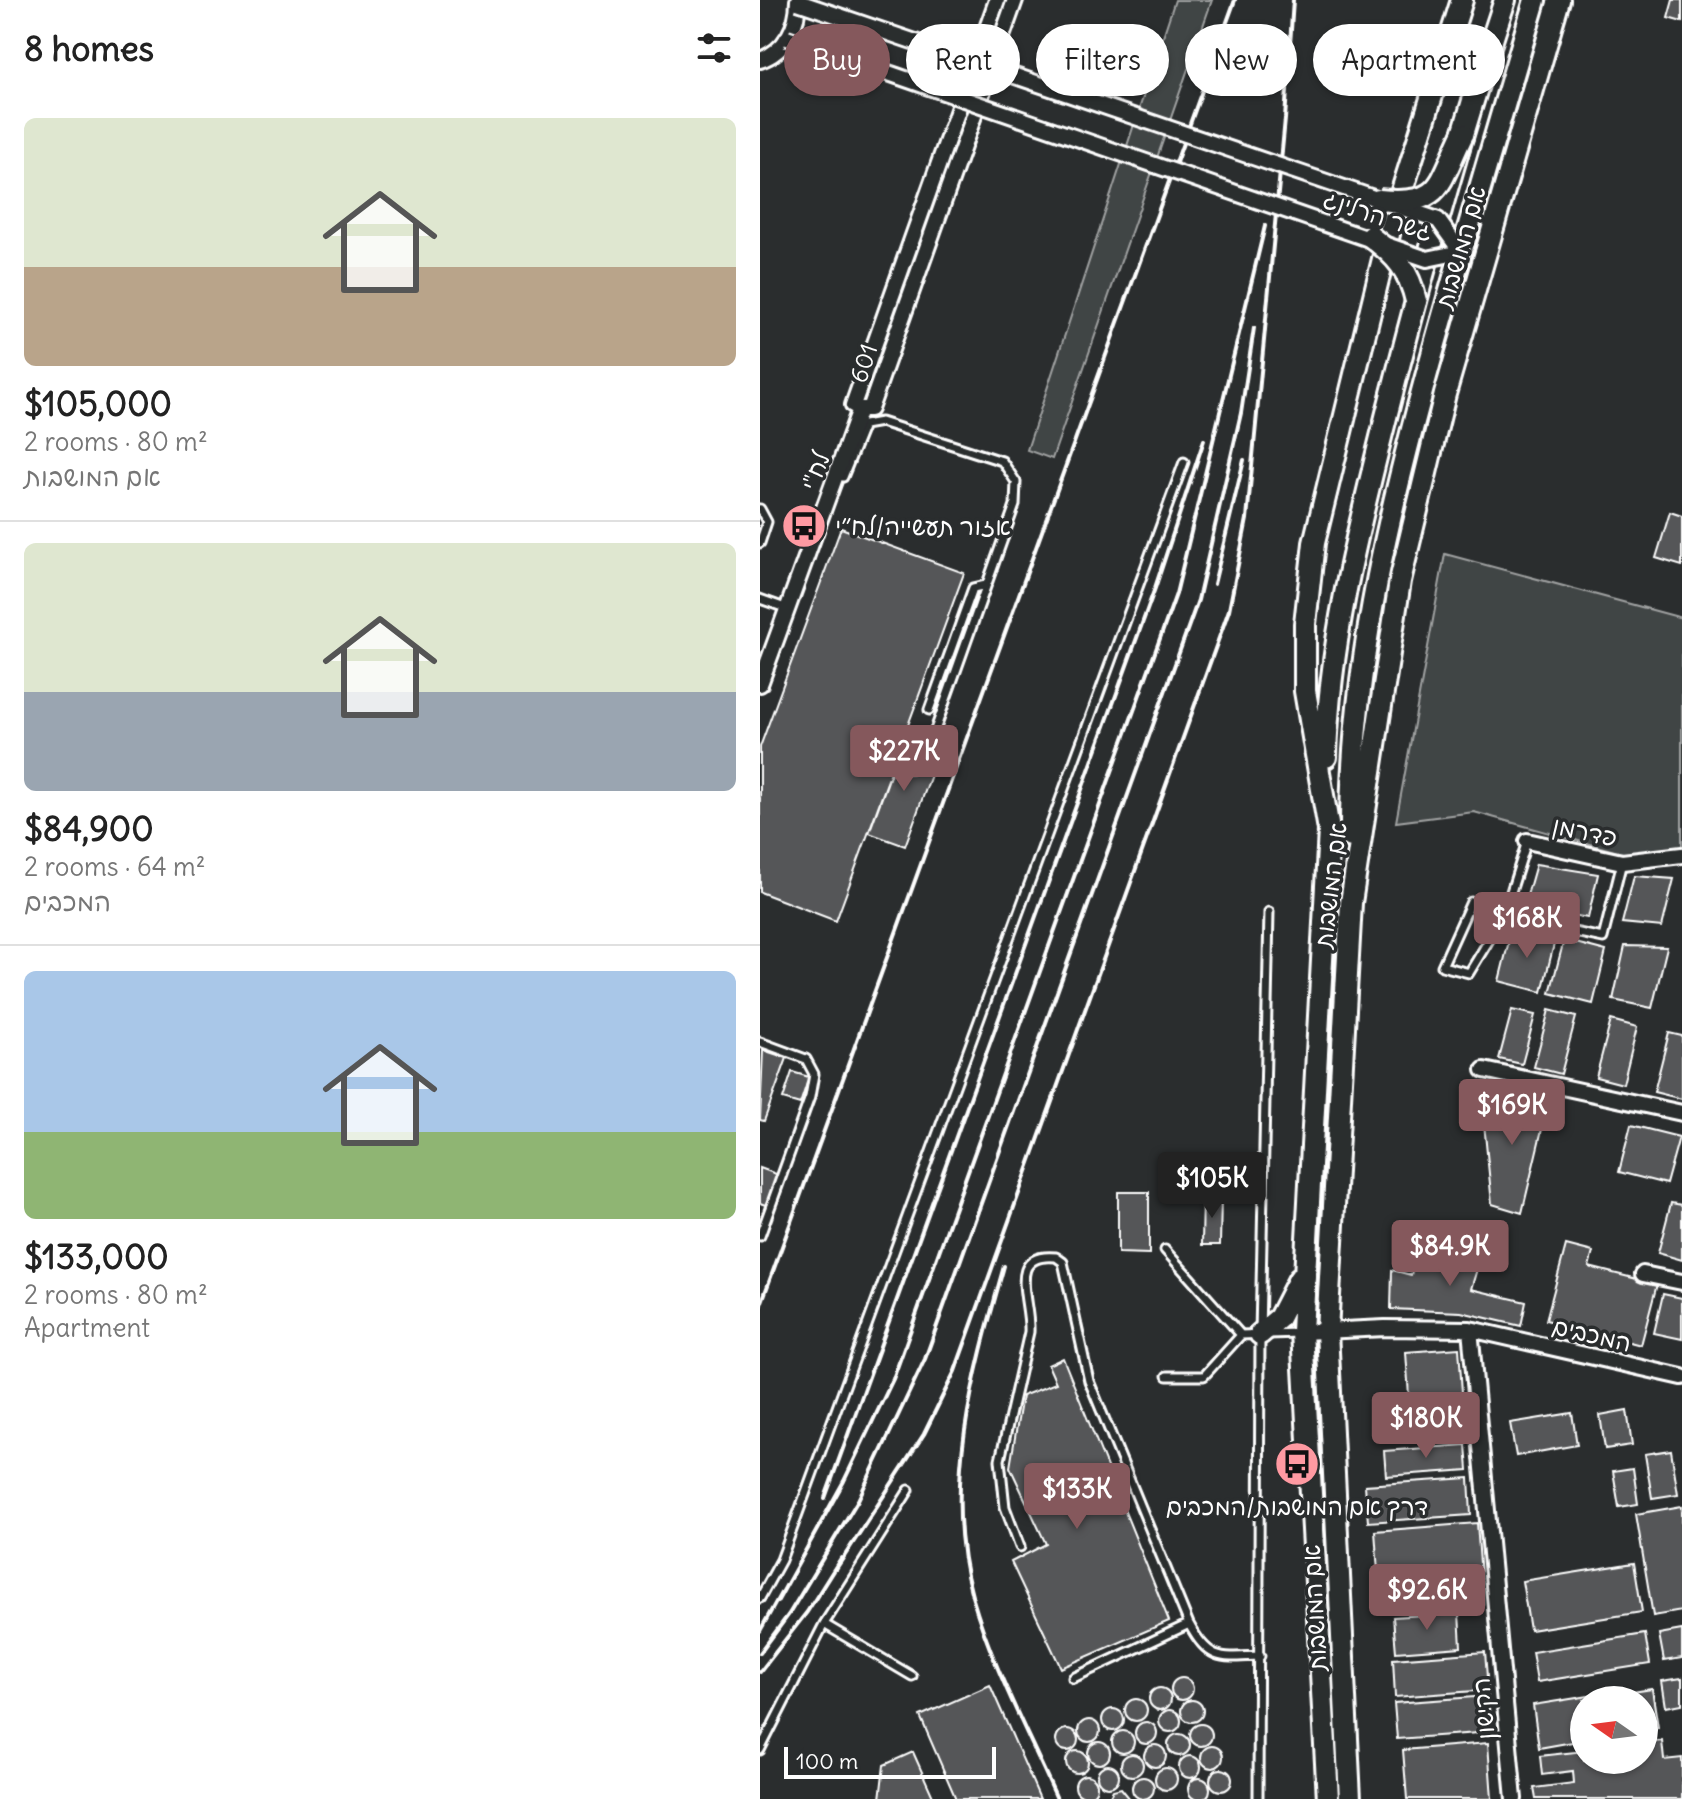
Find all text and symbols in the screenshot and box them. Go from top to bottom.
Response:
chip: Buy [784,24,890,96]
chip: Rent [906,24,1020,96]
chip: Filters [1036,24,1169,96]
chip: New [1185,24,1297,96]
chip: Apartment [1313,24,1505,96]
icon: filters [692,26,736,70]
text: 8 homes [24,27,154,70]
icon: home [308,170,452,314]
street label: אם המושבות [1428,182,1492,314]
street label: גשר הרלינג [1320,183,1437,247]
street label: 601 [842,340,884,386]
text: $105,000 [24,382,172,425]
text: 2 rooms · 80 m² [24,425,208,458]
street label: לח"י [794,446,837,495]
text: אם המושבות [24,460,161,493]
bus stop icon: אזור תעשייה/לח״י [780,502,828,550]
place label: אזור תעשייה/לח״י [835,511,1011,541]
icon: home [308,595,452,739]
pin: $227K [848,725,960,793]
text: $227K [868,734,940,767]
text: $84,900 [24,807,154,850]
street label: פדרמן [1550,810,1620,853]
street label: אם המושבות [1307,821,1353,951]
text: 2 rooms · 64 m² [24,850,206,883]
text: המכבים [24,885,111,918]
pin: $168K [1471,892,1583,960]
text: $168K [1492,901,1562,934]
icon: home [308,1023,452,1167]
pin: $169K [1456,1079,1568,1147]
text: $169K [1477,1088,1547,1121]
pin: $105K [1156,1152,1268,1220]
text: $105K [1176,1161,1248,1194]
pin: $84.9K [1385,1220,1515,1288]
text: $84.9K [1410,1229,1490,1262]
text: $133,000 [24,1235,169,1278]
text: 2 rooms · 80 m² [24,1278,208,1311]
street label: המכבים [1549,1310,1635,1358]
text: Apartment [24,1311,150,1344]
pin: $180K [1370,1392,1482,1460]
text: $180K [1390,1401,1462,1434]
bus stop icon: דרך אם המושבות/המכבים [1273,1440,1321,1488]
pin: $133K [1021,1463,1133,1531]
text: $133K [1042,1472,1112,1505]
place label: דרך אם המושבות/המכבים [1166,1491,1428,1521]
street label: אם המושבות [1296,1544,1332,1674]
pin: $92.6K [1362,1564,1492,1632]
text: $92.6K [1387,1573,1467,1606]
street label: הקישון [1465,1676,1502,1741]
north arrow [1570,1686,1658,1774]
map controls [1570,1686,1658,1774]
scale bar [784,1743,996,1779]
text: 100 m [796,1747,858,1775]

